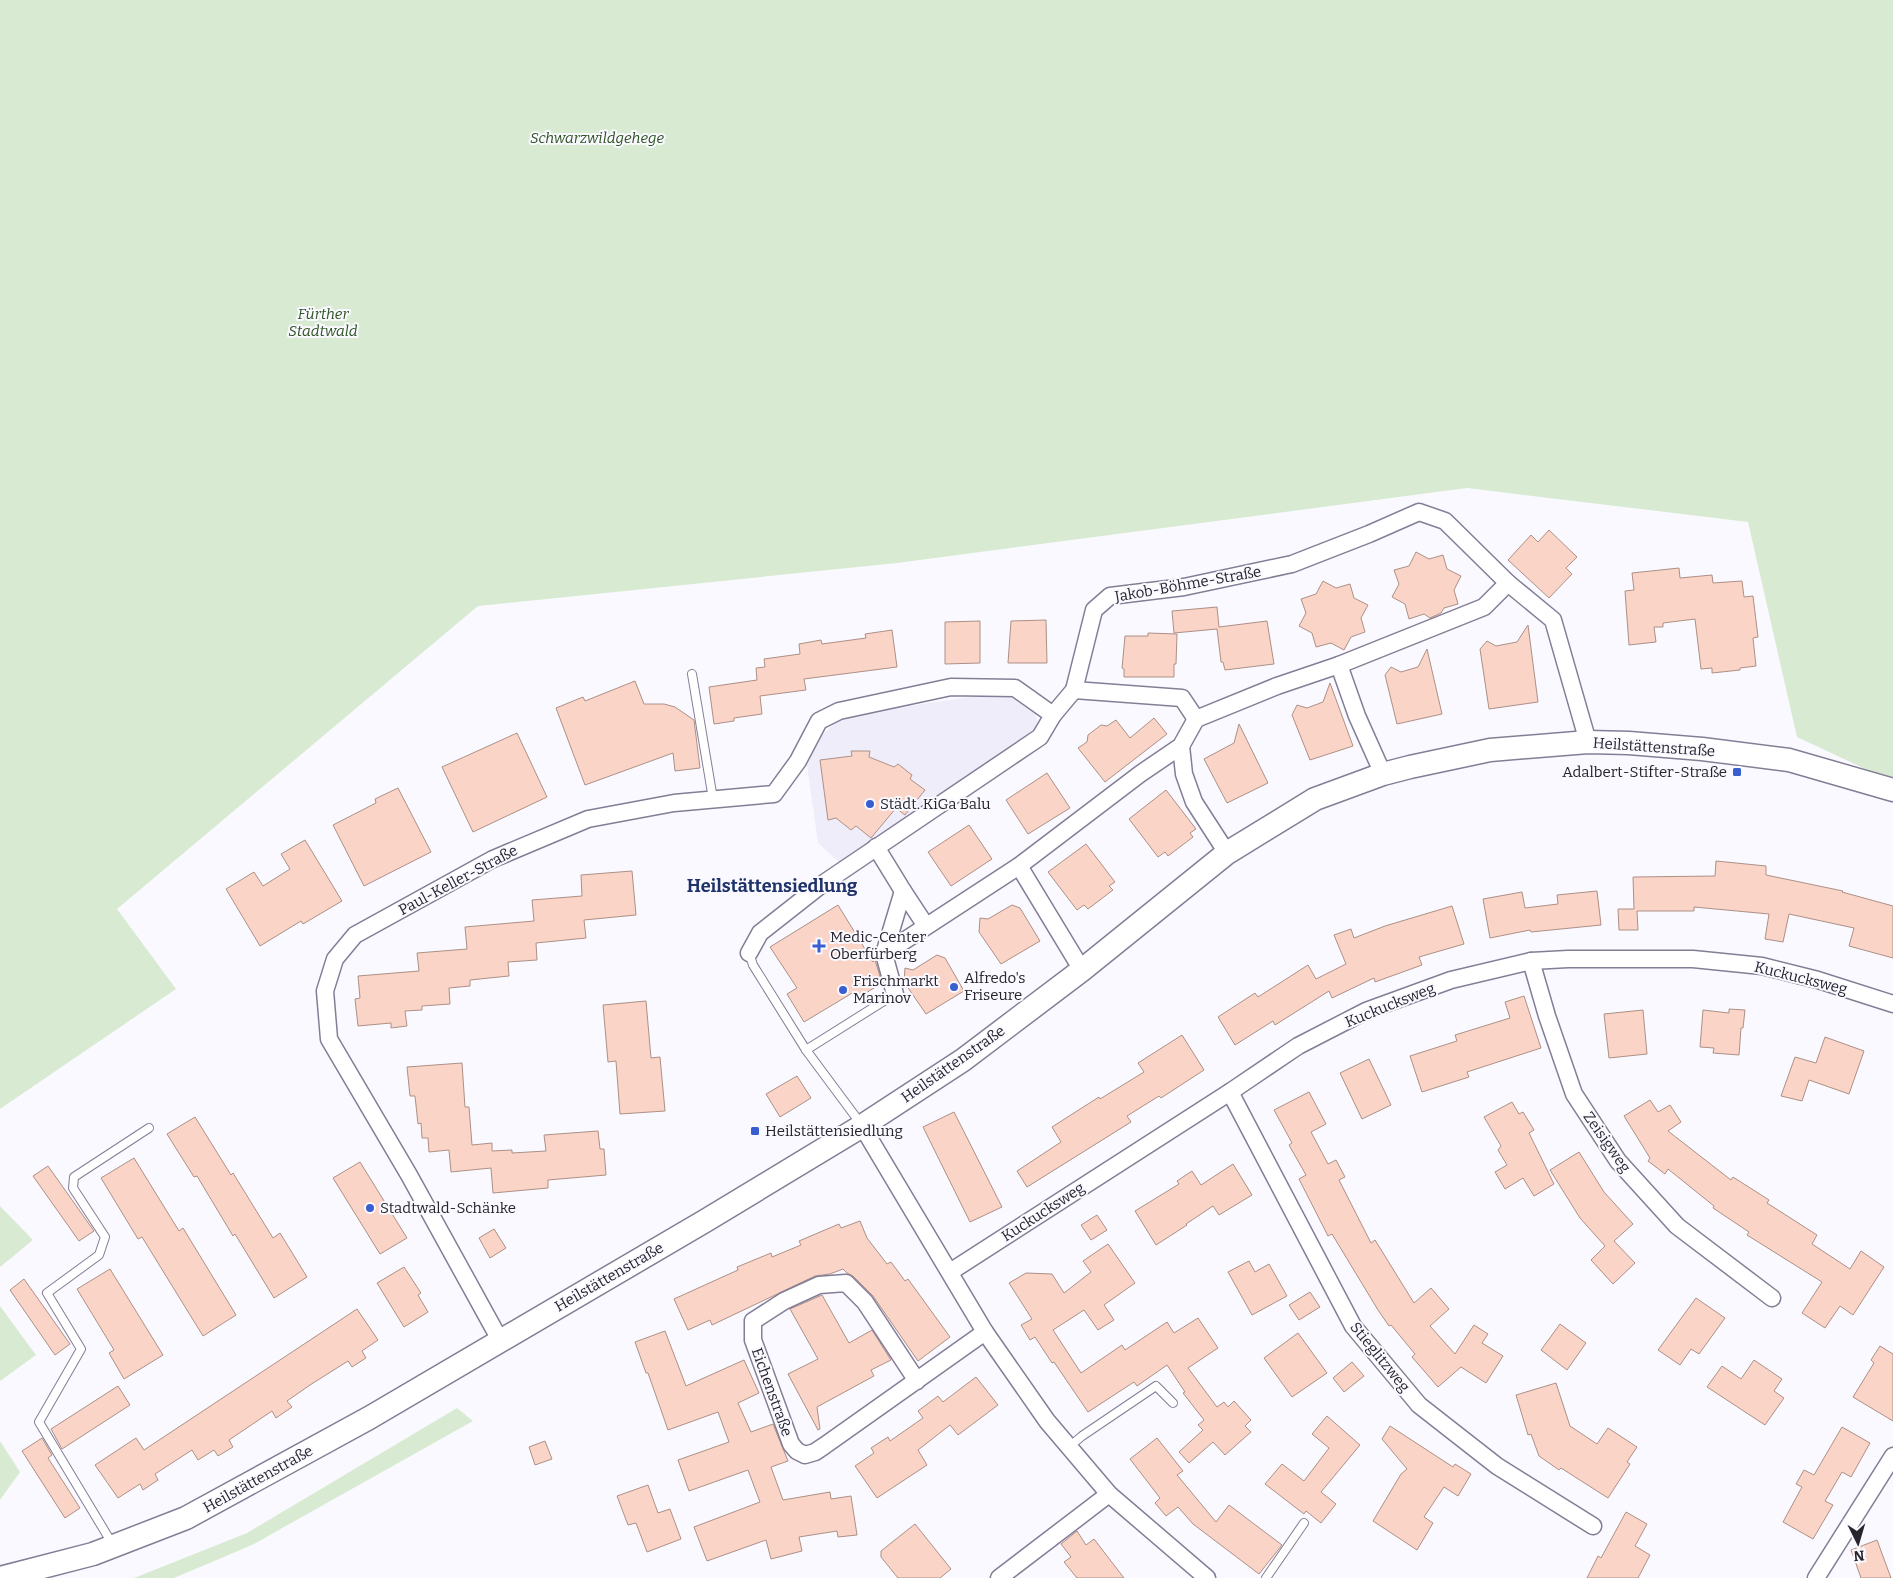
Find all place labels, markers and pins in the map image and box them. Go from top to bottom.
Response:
place label: Adalbert-Stifter-Straße [1562,763,1727,781]
marker: Adalbert-Stifter-Straße [1731,766,1743,778]
place label: Städt. KiGa Balu [880,795,991,813]
marker: Städt. KiGa Balu [864,798,876,810]
place label: Medic-Center Oberfürberg [830,928,926,963]
marker: Medic-Center Oberfürberg [812,939,826,953]
place label: Alfredo's Friseure [964,969,1026,1004]
place label: Frischmarkt Marinov [853,972,939,1007]
marker: Alfredo's Friseure [948,981,960,993]
marker: Frischmarkt Marinov [837,984,849,996]
place label: Heilstättensiedlung [765,1122,903,1140]
marker: Heilstättensiedlung [749,1125,761,1137]
place label: Stadtwald-Schänke [380,1199,516,1217]
marker: Stadtwald-Schänke [364,1202,376,1214]

